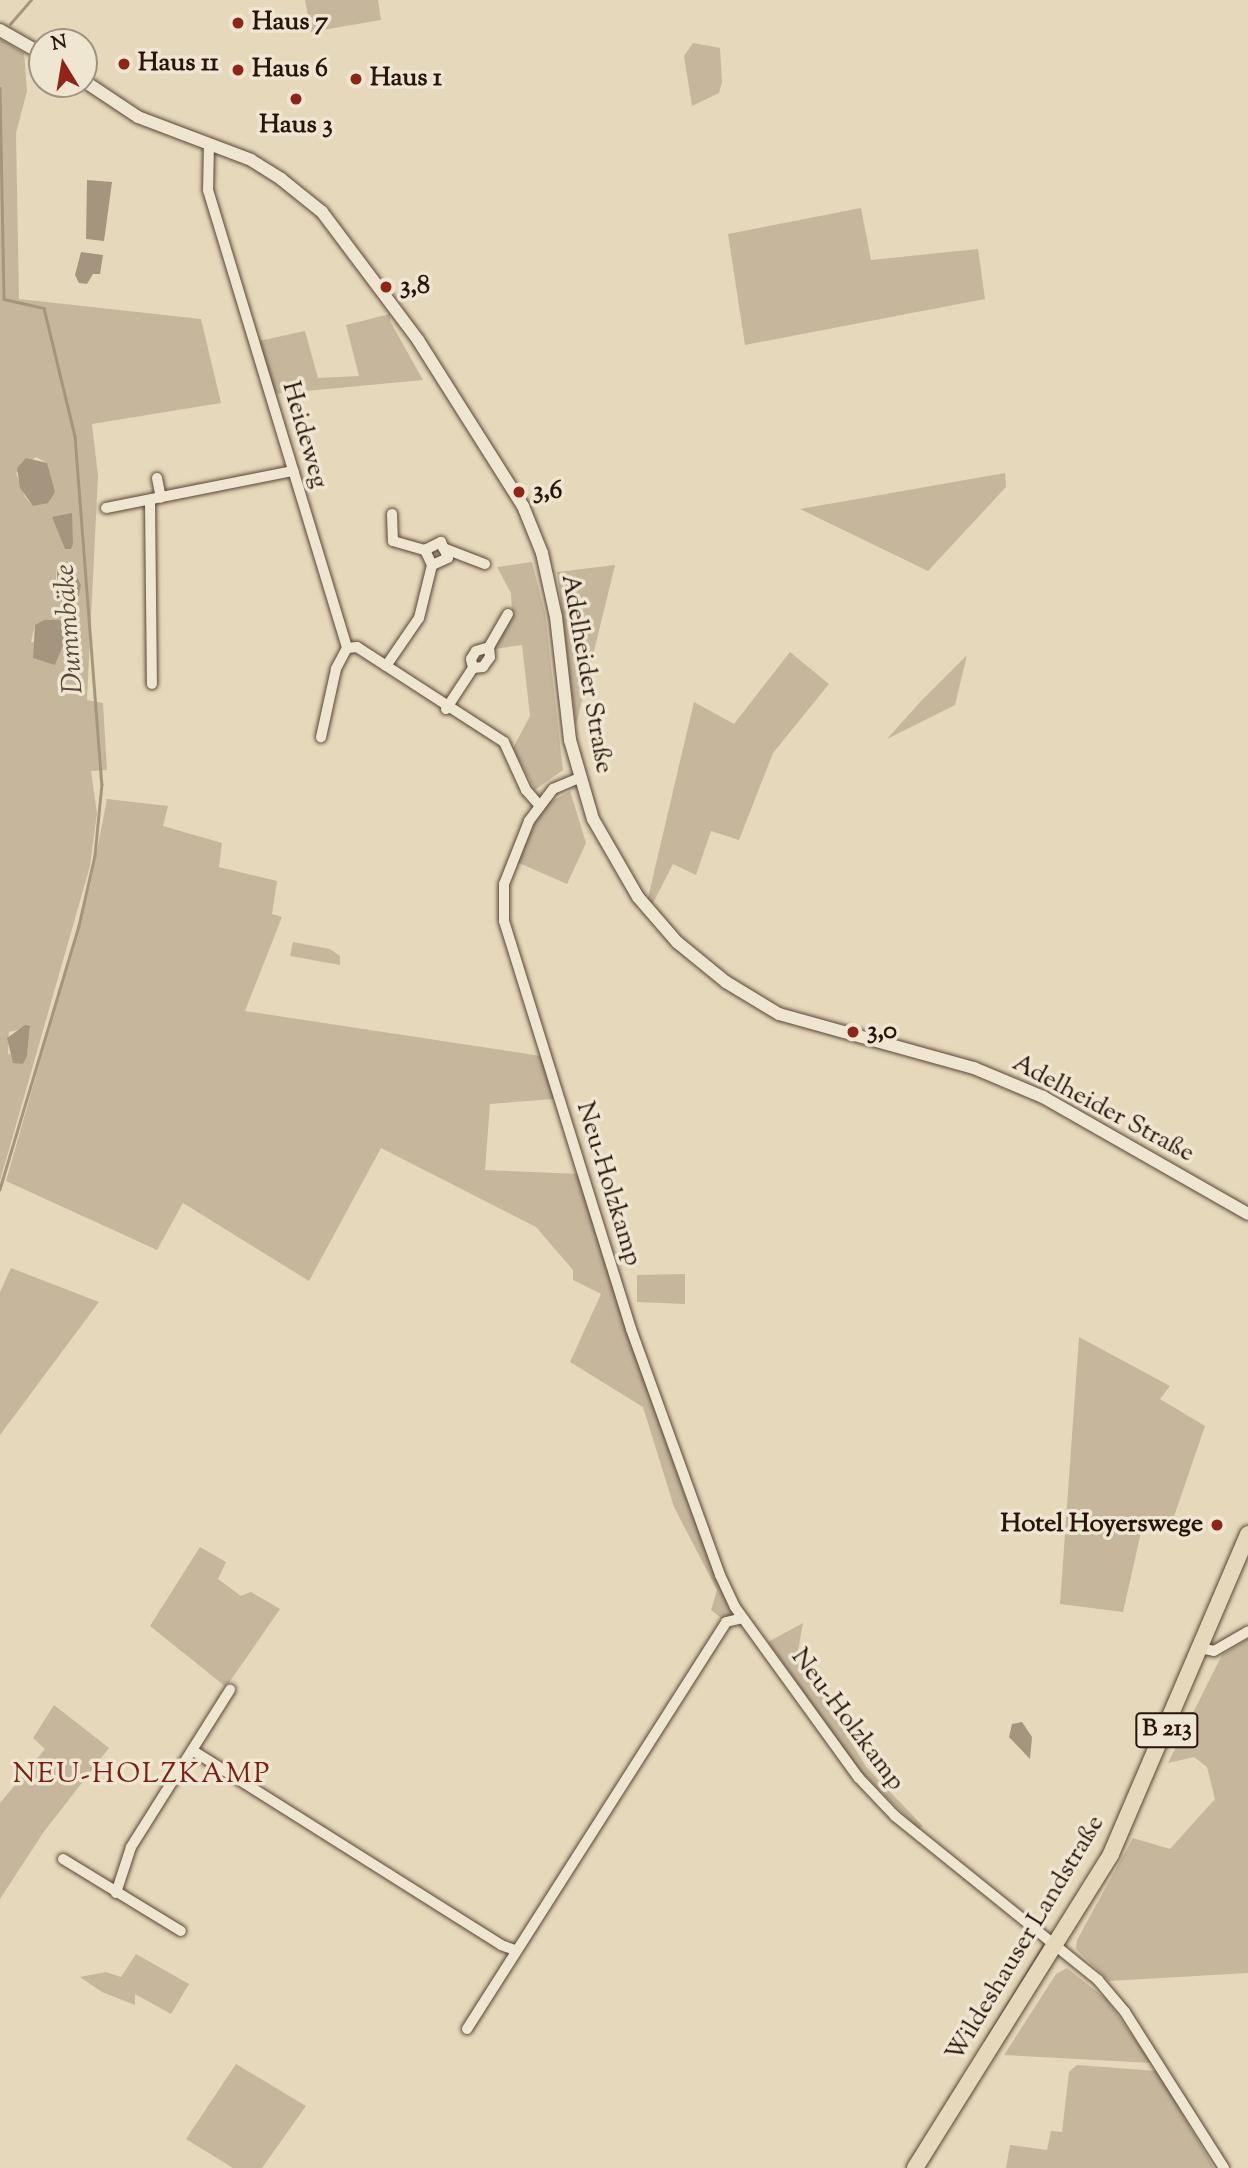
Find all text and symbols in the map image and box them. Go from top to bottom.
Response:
place label: Haus 7 [252,7,328,39]
marker: Haus 7 [230,15,246,31]
north arrow [28,28,98,98]
text: N [49,29,69,59]
place label: Haus 11 [138,48,219,80]
place label: Haus 6 [252,54,328,86]
marker: Haus 11 [116,56,132,72]
marker: Haus 6 [230,62,246,78]
place label: Haus 1 [370,63,442,95]
marker: Haus 1 [348,71,364,87]
marker: Haus 3 [288,91,304,107]
place label: Haus 3 [259,110,333,142]
place label: 3,8 [400,271,430,303]
marker: 3,8 [378,279,394,295]
street label: Heideweg [274,378,334,492]
place label: 3,6 [533,476,562,508]
marker: 3,6 [511,484,527,500]
water label: Dummbäke [49,563,91,695]
street label: Adelheider Straße [553,572,619,776]
place label: 3,0 [867,1016,897,1048]
marker: 3,0 [845,1024,861,1040]
street label: Adelheider Straße [1007,1048,1199,1170]
street label: Neu-Holzkamp [568,1098,648,1270]
place label: Hotel Hoyerswege [1001,1509,1203,1541]
marker: Hotel Hoyerswege [1209,1517,1225,1533]
street label: Neu-Holzkamp [783,1643,911,1797]
road number: B 213 [1134,1710,1200,1750]
district label: NEU-HOLZKAMP [14,1758,270,1792]
street label: Wildeshauser Landstraße [940,1810,1112,2068]

